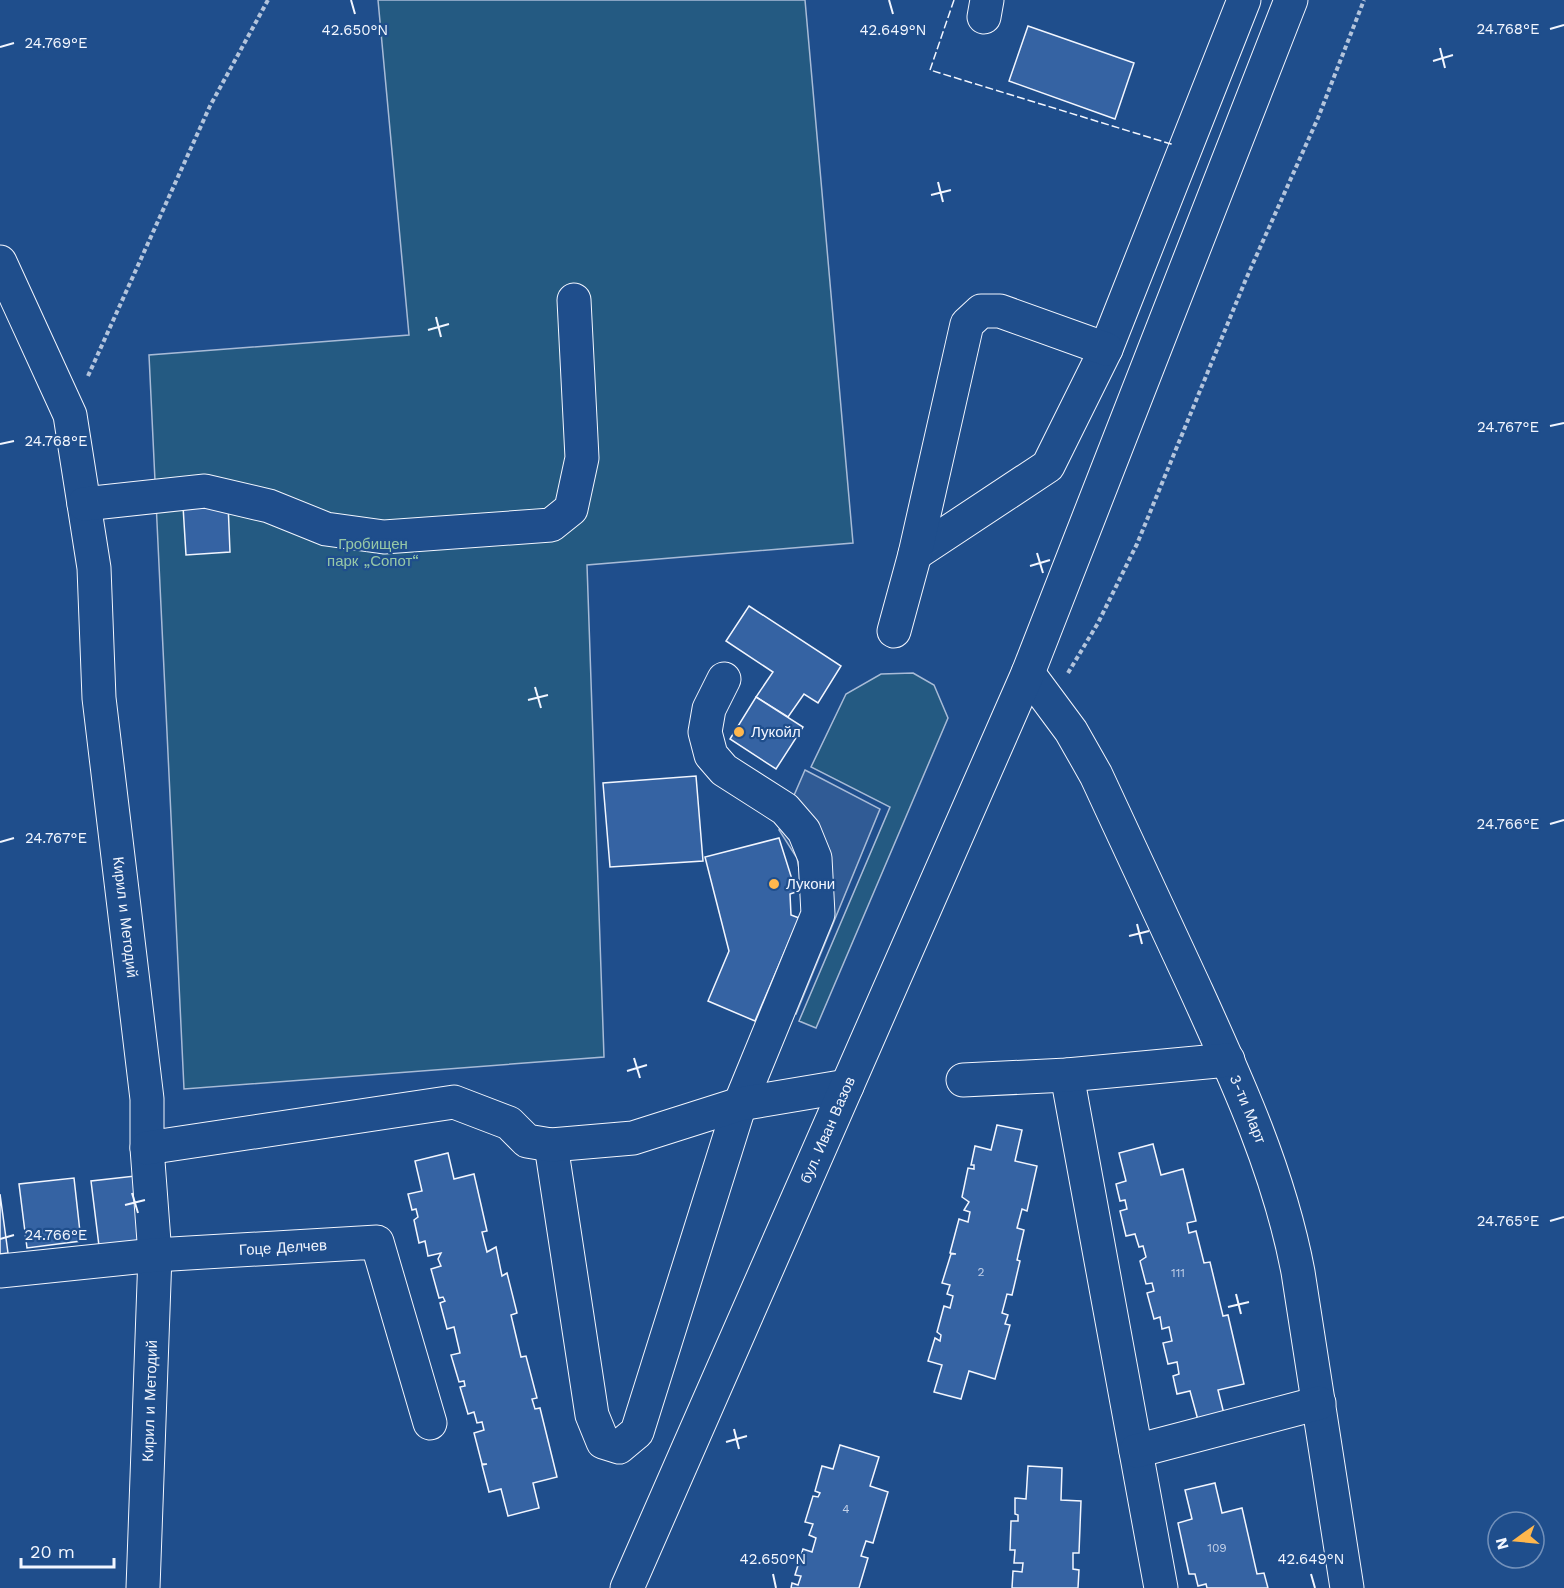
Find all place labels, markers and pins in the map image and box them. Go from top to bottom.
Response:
place label: Лукойл [751,723,801,741]
marker: Лукойл [732,725,746,739]
place label: Лукони [786,875,835,893]
marker: Лукони [767,877,781,891]

